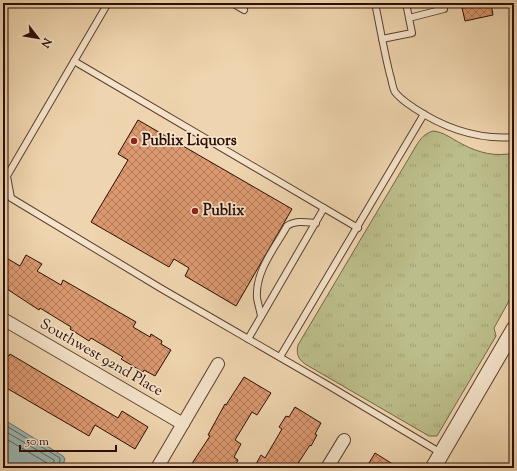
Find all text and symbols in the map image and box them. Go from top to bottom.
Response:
north arrow [18,18,58,58]
text: N [36,34,55,51]
place label: Publix Liquors [142,131,237,152]
marker: Publix Liquors [129,136,139,146]
place label: Publix [203,201,245,222]
marker: Publix [190,206,200,216]
street label: Southwest 92nd Place [35,314,167,402]
scale bar [20,427,116,453]
text: 50 m [25,433,49,451]

